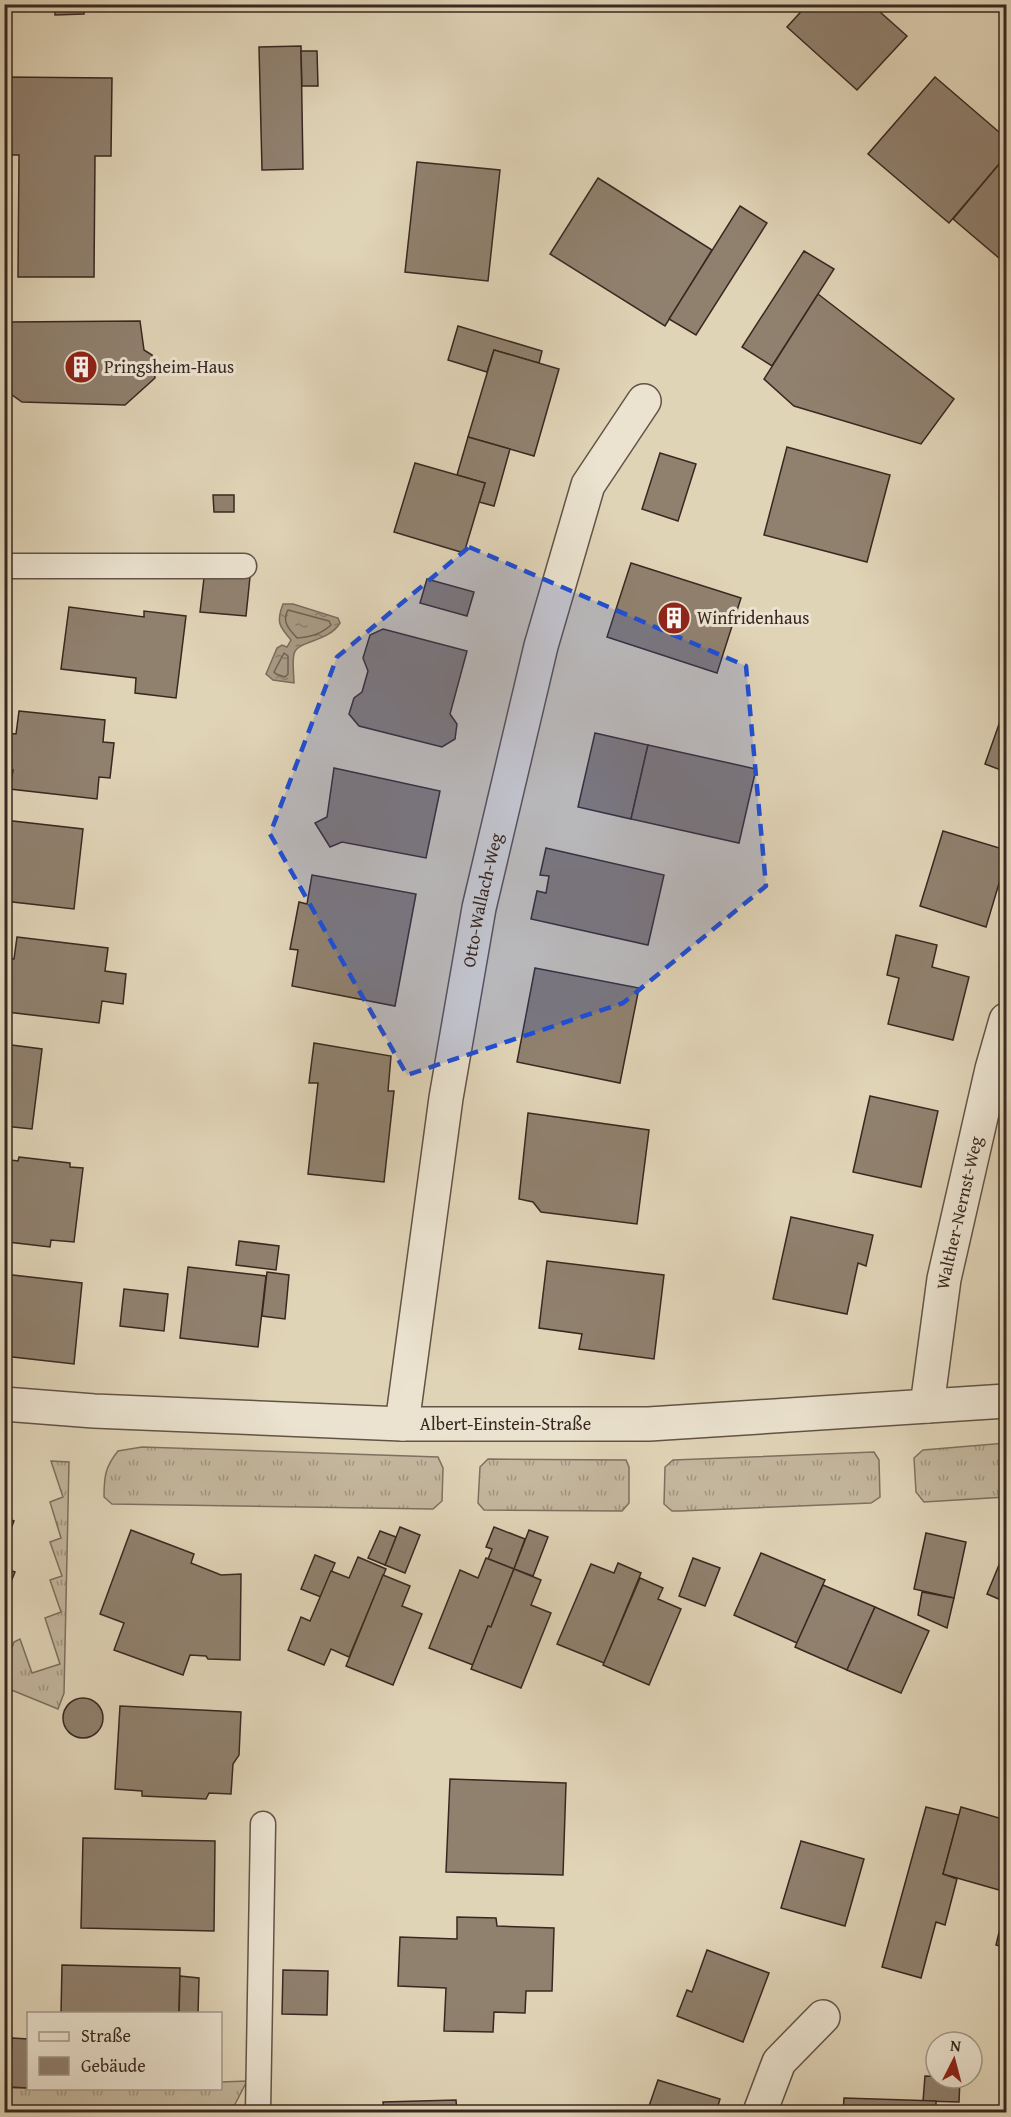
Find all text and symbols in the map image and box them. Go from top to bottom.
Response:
building icon: Pringsheim-Haus [63,349,99,385]
place label: Pringsheim-Haus [104,353,234,380]
building icon: Winfridenhaus [656,600,692,636]
place label: Winfridenhaus [697,604,809,631]
street label: Otto-Wallach-Weg [455,830,509,970]
street label: Walther-Nernst-Weg [929,1134,989,1291]
street label: Albert-Einstein-Straße [420,1410,591,1437]
legend [27,2012,222,2090]
text: Straße [81,2022,131,2049]
north arrow [924,2030,984,2090]
text: N [949,2033,962,2058]
text: Gebäude [81,2052,146,2079]

